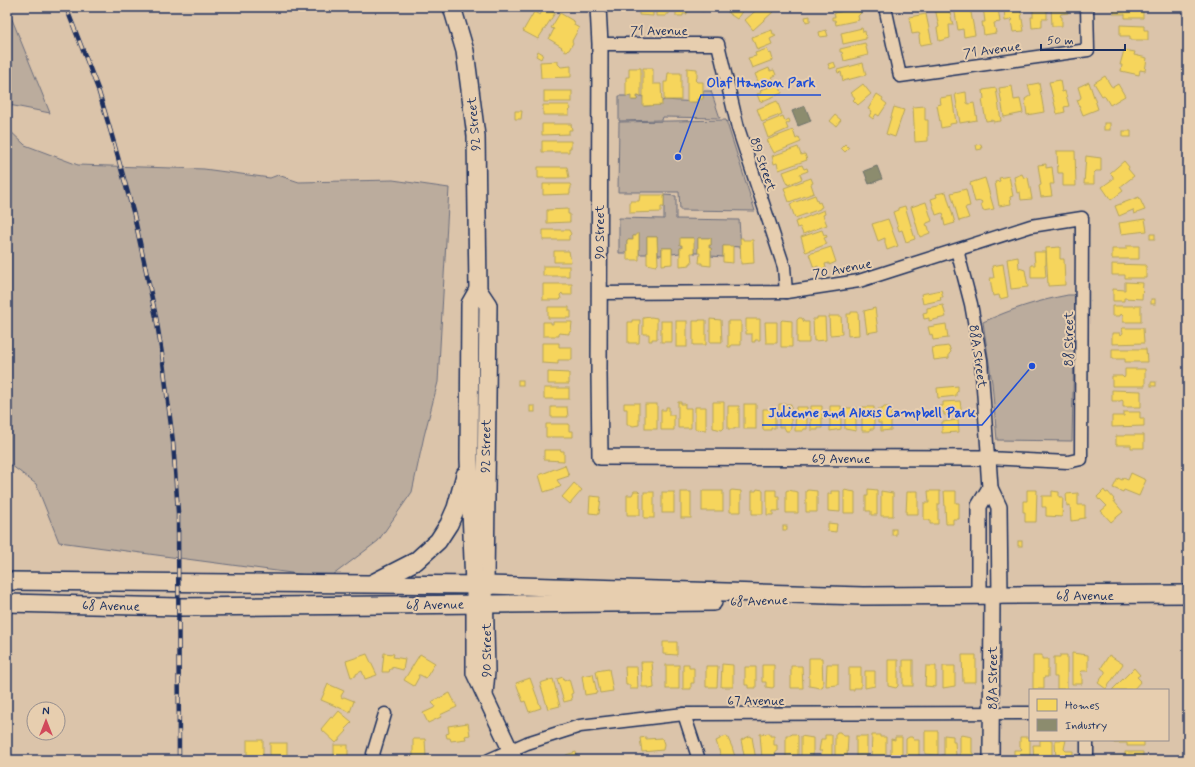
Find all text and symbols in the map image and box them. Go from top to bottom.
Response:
street label: 71 Avenue [630,23,688,40]
scale bar [1041,26,1125,52]
text: 50 m [1047,33,1074,49]
street label: 71 Avenue [962,38,1022,63]
callout: Olaf Hanson Park [701,69,821,95]
text: Olaf Hanson Park [706,74,816,92]
street label: 92 Street [464,96,485,151]
street label: 89 Street [745,135,780,194]
street label: 90 Street [592,204,609,259]
street label: 70 Avenue [811,255,873,284]
street label: 88 Street [1061,311,1078,367]
street label: 88A Street [965,323,990,389]
callout: Julienne and Alexis Campbell Park [762,399,982,425]
text: Julienne and Alexis Campbell Park [768,404,976,422]
street label: 92 Street [478,419,495,473]
street label: 69 Avenue [812,451,870,468]
street label: 68 Avenue [1056,588,1114,605]
street label: 68 Avenue [730,592,788,611]
street label: 68 Avenue [406,596,464,615]
street label: 68 Avenue [82,597,140,616]
street label: 90 Street [479,622,496,677]
street label: 88A Street [985,646,1002,710]
legend [1029,689,1169,741]
street label: 67 Avenue [727,693,785,710]
text: Homes [1065,698,1100,714]
north arrow [26,701,66,741]
text: N [42,705,50,719]
text: Industry [1065,718,1107,734]

